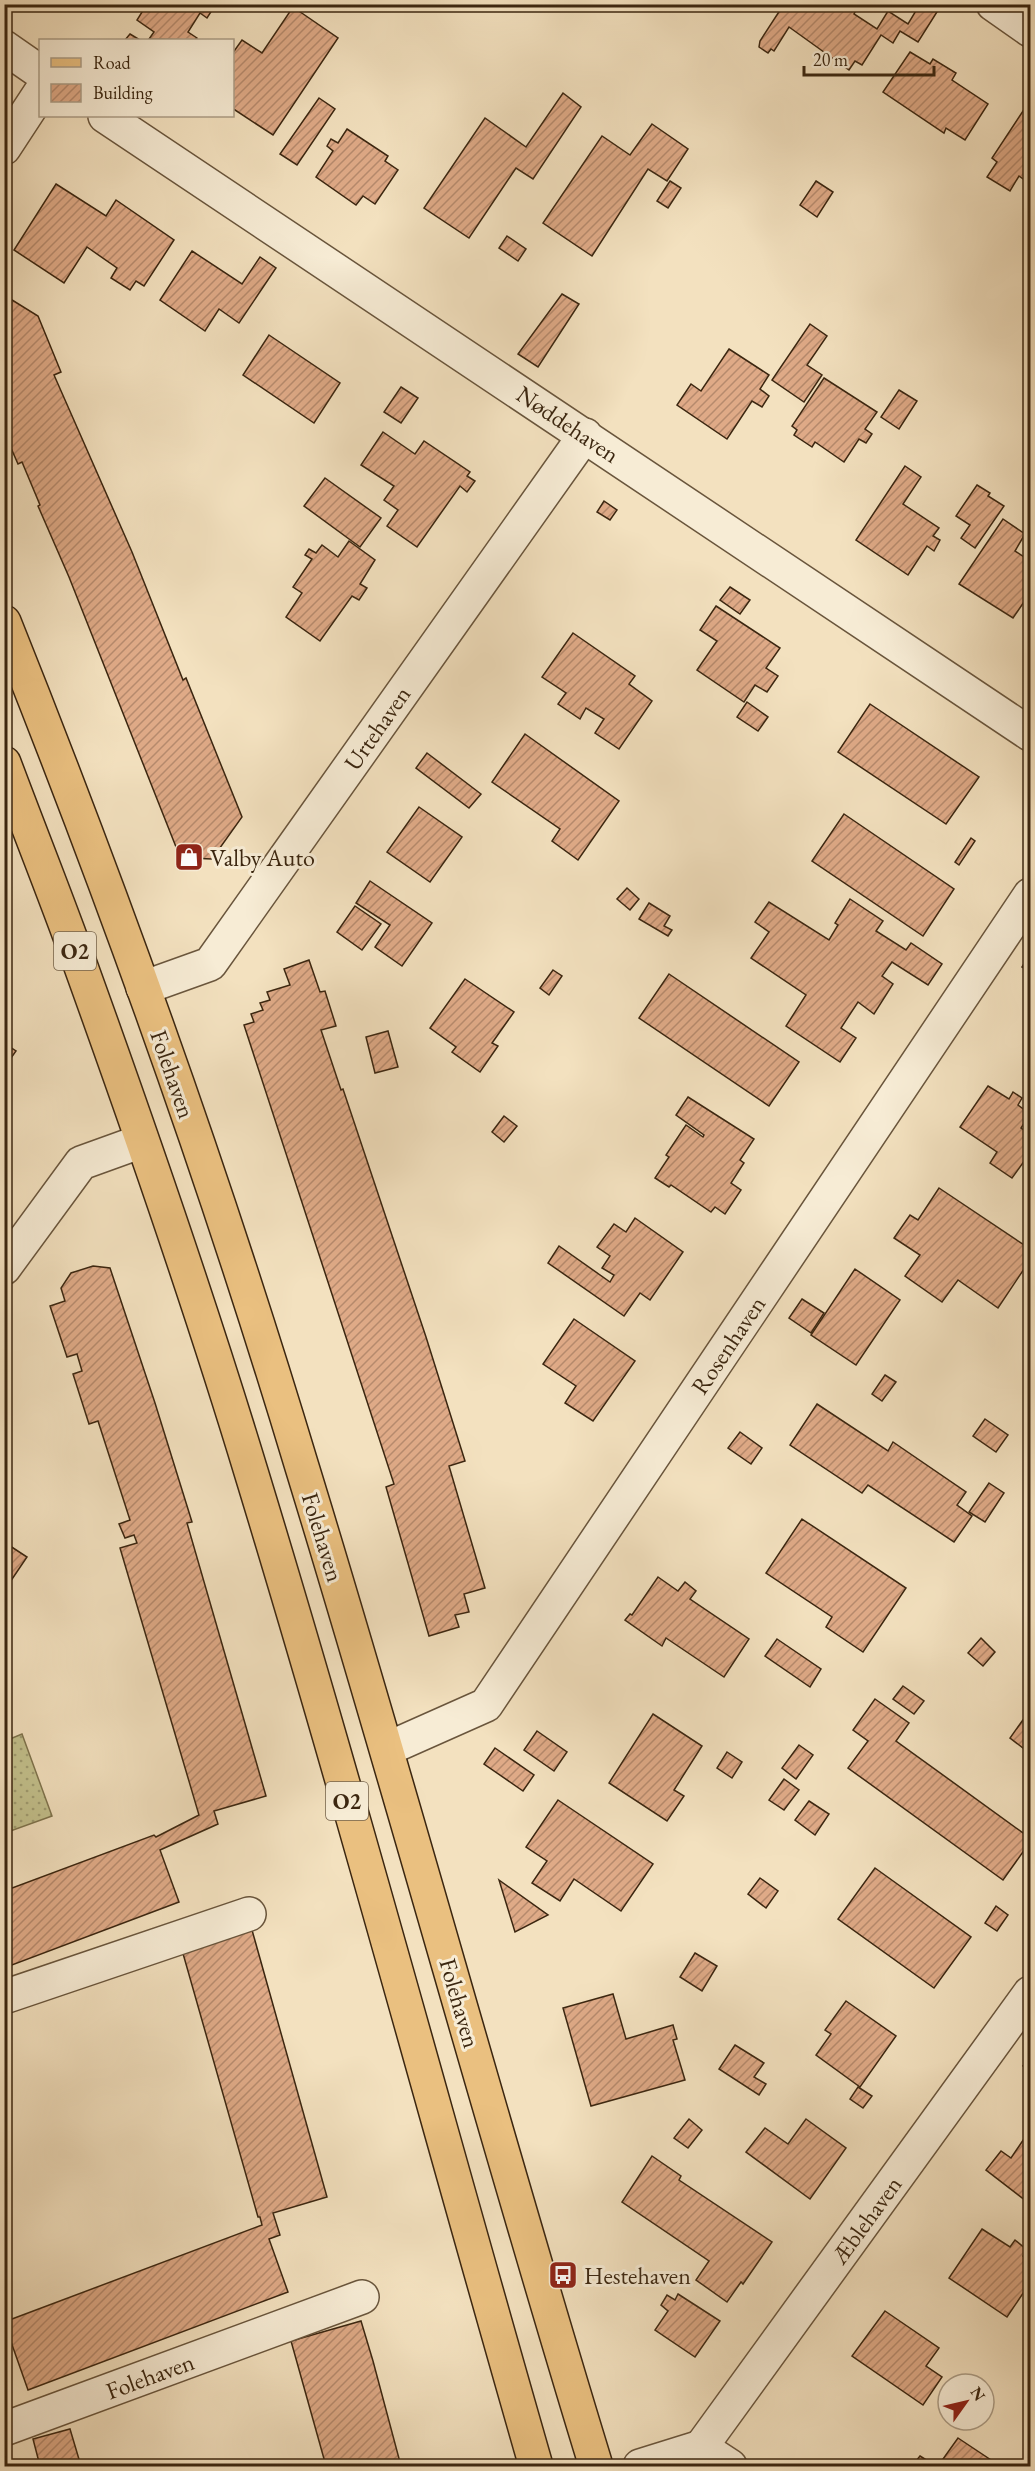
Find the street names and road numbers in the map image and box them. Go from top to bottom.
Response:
street label: Nøddehaven [511,378,626,470]
street label: Urtehaven [337,680,417,776]
road number: O2 [54,932,96,970]
street label: Folehaven [143,1026,203,1123]
street label: Rosenhaven [684,1290,772,1400]
street label: Folehaven [295,1489,351,1586]
road number: O2 [326,1782,368,1820]
street label: Folehaven [432,1955,488,2052]
street label: Æblehaven [823,2170,909,2271]
street label: Folehaven [102,2346,199,2406]

